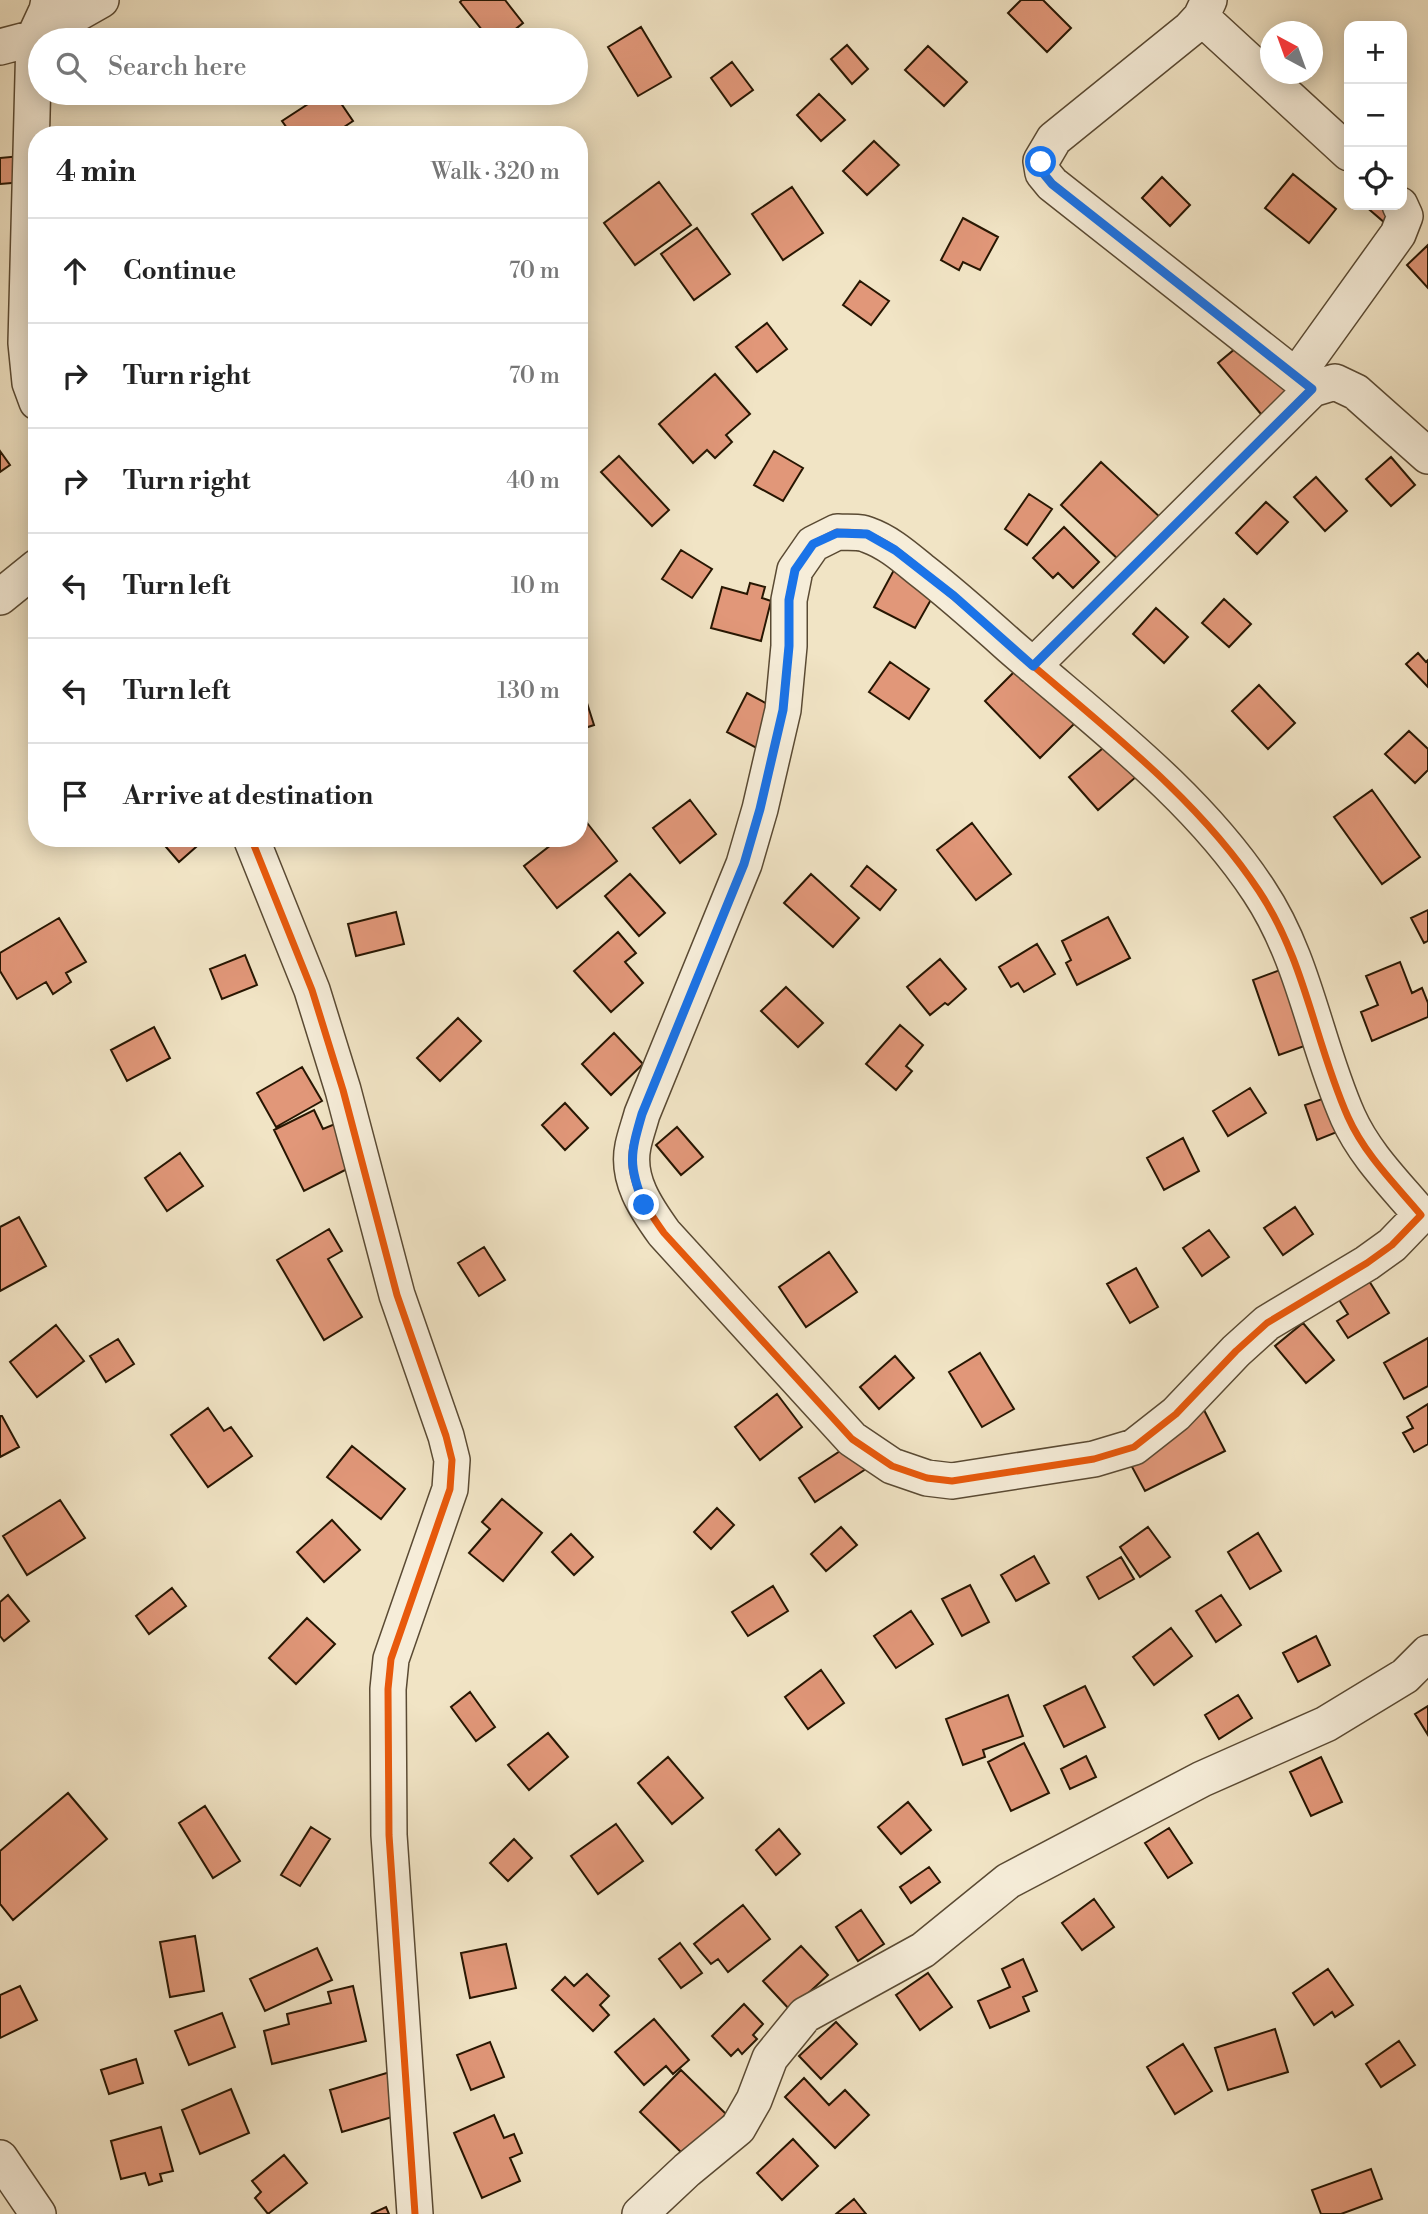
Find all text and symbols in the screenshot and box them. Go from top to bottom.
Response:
north arrow [1260,21,1323,84]
map controls [1344,21,1407,210]
button: + [1344,21,1407,84]
search box [28,28,588,105]
icon: search [52,48,90,86]
text: Search here [108,51,247,83]
button: − [1344,84,1407,147]
route start [1025,146,1056,177]
button: locate [1344,147,1407,210]
text: 4 min [56,153,136,191]
text: Walk · 320 m [431,158,560,186]
icon: ahead [56,252,94,290]
text: Continue [123,255,236,287]
text: 70 m [509,257,560,285]
icon: right [56,357,94,395]
text: Turn right [123,360,251,392]
text: 70 m [509,362,560,390]
icon: right [56,462,94,500]
text: Turn right [123,465,251,497]
text: 40 m [506,467,560,495]
icon: left [56,567,94,605]
text: Turn left [123,570,231,602]
text: 10 m [511,572,560,600]
icon: left [56,672,94,710]
text: Turn left [123,675,231,707]
text: 130 m [497,677,560,705]
icon: arrive [56,777,94,815]
text: Arrive at destination [123,780,373,812]
route end [628,1189,659,1220]

